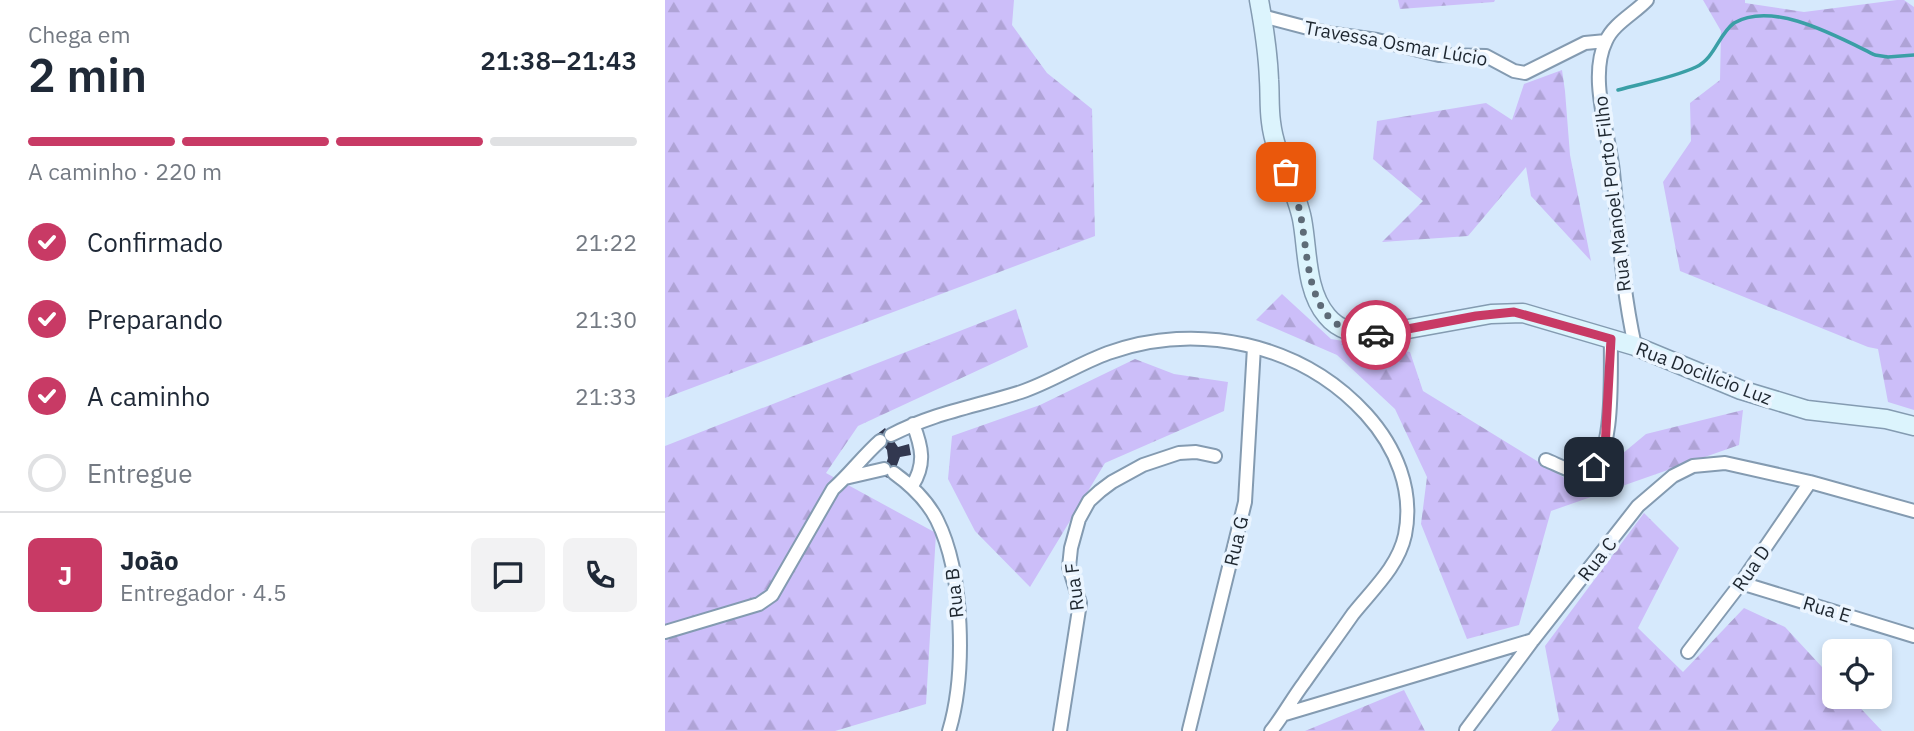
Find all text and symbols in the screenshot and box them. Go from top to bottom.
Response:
street label: Travessa Osmar Lúcio [1303,15,1489,71]
text: Chega em [28,19,130,49]
text: 21:38–21:43 [480,43,637,77]
text: 2 min [28,45,147,105]
street label: Rua Manoel Porto Filho [1588,95,1636,293]
pin [1256,142,1316,202]
icon: bag [1267,153,1305,191]
text: A caminho · 220 m [28,156,222,186]
icon: check [28,223,66,261]
text: Confirmado [87,225,223,259]
text: 21:22 [575,227,637,257]
icon: check [28,300,66,338]
courier [1341,300,1411,370]
text: Preparando [87,302,223,336]
text: 21:30 [575,304,637,334]
icon: car [1357,316,1395,354]
street label: Rua Docilício Luz [1633,336,1775,410]
icon: check [28,377,66,415]
text: A caminho [87,379,210,413]
text: 21:33 [575,381,637,411]
pin [1564,437,1624,497]
icon: home [1575,448,1613,486]
text: Entregue [87,456,192,490]
street label: Rua G [1219,514,1253,568]
street label: Rua C [1572,532,1622,586]
button: chat [471,538,545,612]
button: phone [563,538,637,612]
street label: Rua D [1727,540,1775,596]
text: João [120,543,179,577]
text: J [58,558,72,592]
street label: Rua F [1059,562,1089,612]
street label: Rua B [939,567,969,619]
text: Entregador · 4.5 [120,577,287,607]
street label: Rua E [1800,590,1854,628]
map controls [1822,639,1892,709]
button: locate [1822,639,1892,709]

